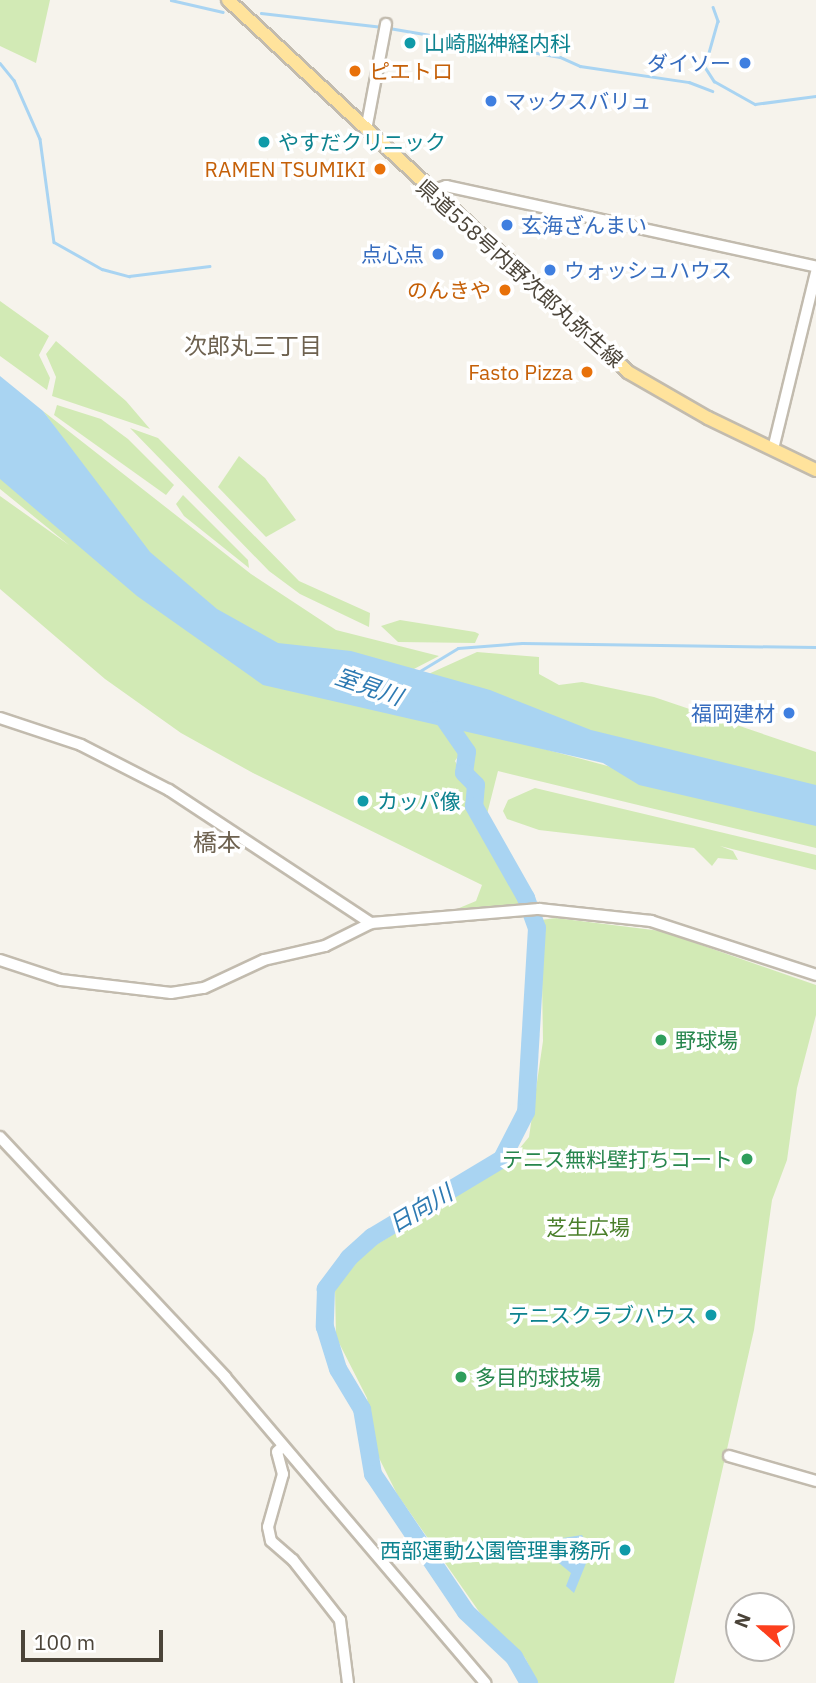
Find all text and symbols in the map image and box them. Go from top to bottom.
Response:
place label: 山崎脳神経内科 [424,30,571,56]
marker: 山崎脳神経内科 [402,35,418,51]
place label: ダイソー [647,50,731,76]
marker: ダイソー [737,55,753,71]
place label: ピエトロ [369,58,453,84]
marker: ピエトロ [347,63,363,79]
place label: マックスバリュ [505,88,652,114]
marker: マックスバリュ [483,93,499,109]
place label: やすだクリニック [278,129,446,155]
marker: やすだクリニック [256,134,272,150]
place label: RAMEN TSUMIKI [205,156,366,182]
marker: RAMEN TSUMIKI [372,161,388,177]
street label: 県道558号内野次郎丸弥生線 [412,174,628,372]
place label: 玄海ざんまい [521,212,647,238]
marker: 玄海ざんまい [499,217,515,233]
place label: 点心点 [361,241,424,267]
marker: 点心点 [430,246,446,262]
place label: ウォッシュハウス [564,257,732,283]
marker: ウォッシュハウス [542,262,558,278]
place label: のんきや [407,277,491,303]
marker: のんきや [497,282,513,298]
district label: 次郎丸三丁目 [184,331,322,359]
place label: Fasto Pizza [468,359,573,385]
marker: Fasto Pizza [579,364,595,380]
water label: 室見川 [332,662,406,710]
place label: 福岡建材 [691,700,775,726]
marker: 福岡建材 [781,705,797,721]
place label: カッパ像 [377,788,461,814]
marker: カッパ像 [355,793,371,809]
district label: 橋本 [193,829,241,857]
place label: 野球場 [675,1027,738,1053]
marker: 野球場 [653,1032,669,1048]
place label: テニス無料壁打ちコート [502,1146,733,1172]
marker: テニス無料壁打ちコート [739,1151,755,1167]
water label: 日向川 [383,1178,457,1238]
park label: 芝生広場 [546,1214,630,1240]
place label: テニスクラブハウス [508,1302,697,1328]
marker: テニスクラブハウス [703,1307,719,1323]
place label: 多目的球技場 [475,1364,601,1390]
marker: 多目的球技場 [453,1369,469,1385]
place label: 西部運動公園管理事務所 [380,1537,611,1563]
marker: 西部運動公園管理事務所 [617,1542,633,1558]
north arrow [725,1592,795,1662]
text: N [729,1609,756,1631]
scale bar [24,1616,166,1660]
text: 100 m [34,1628,95,1656]

